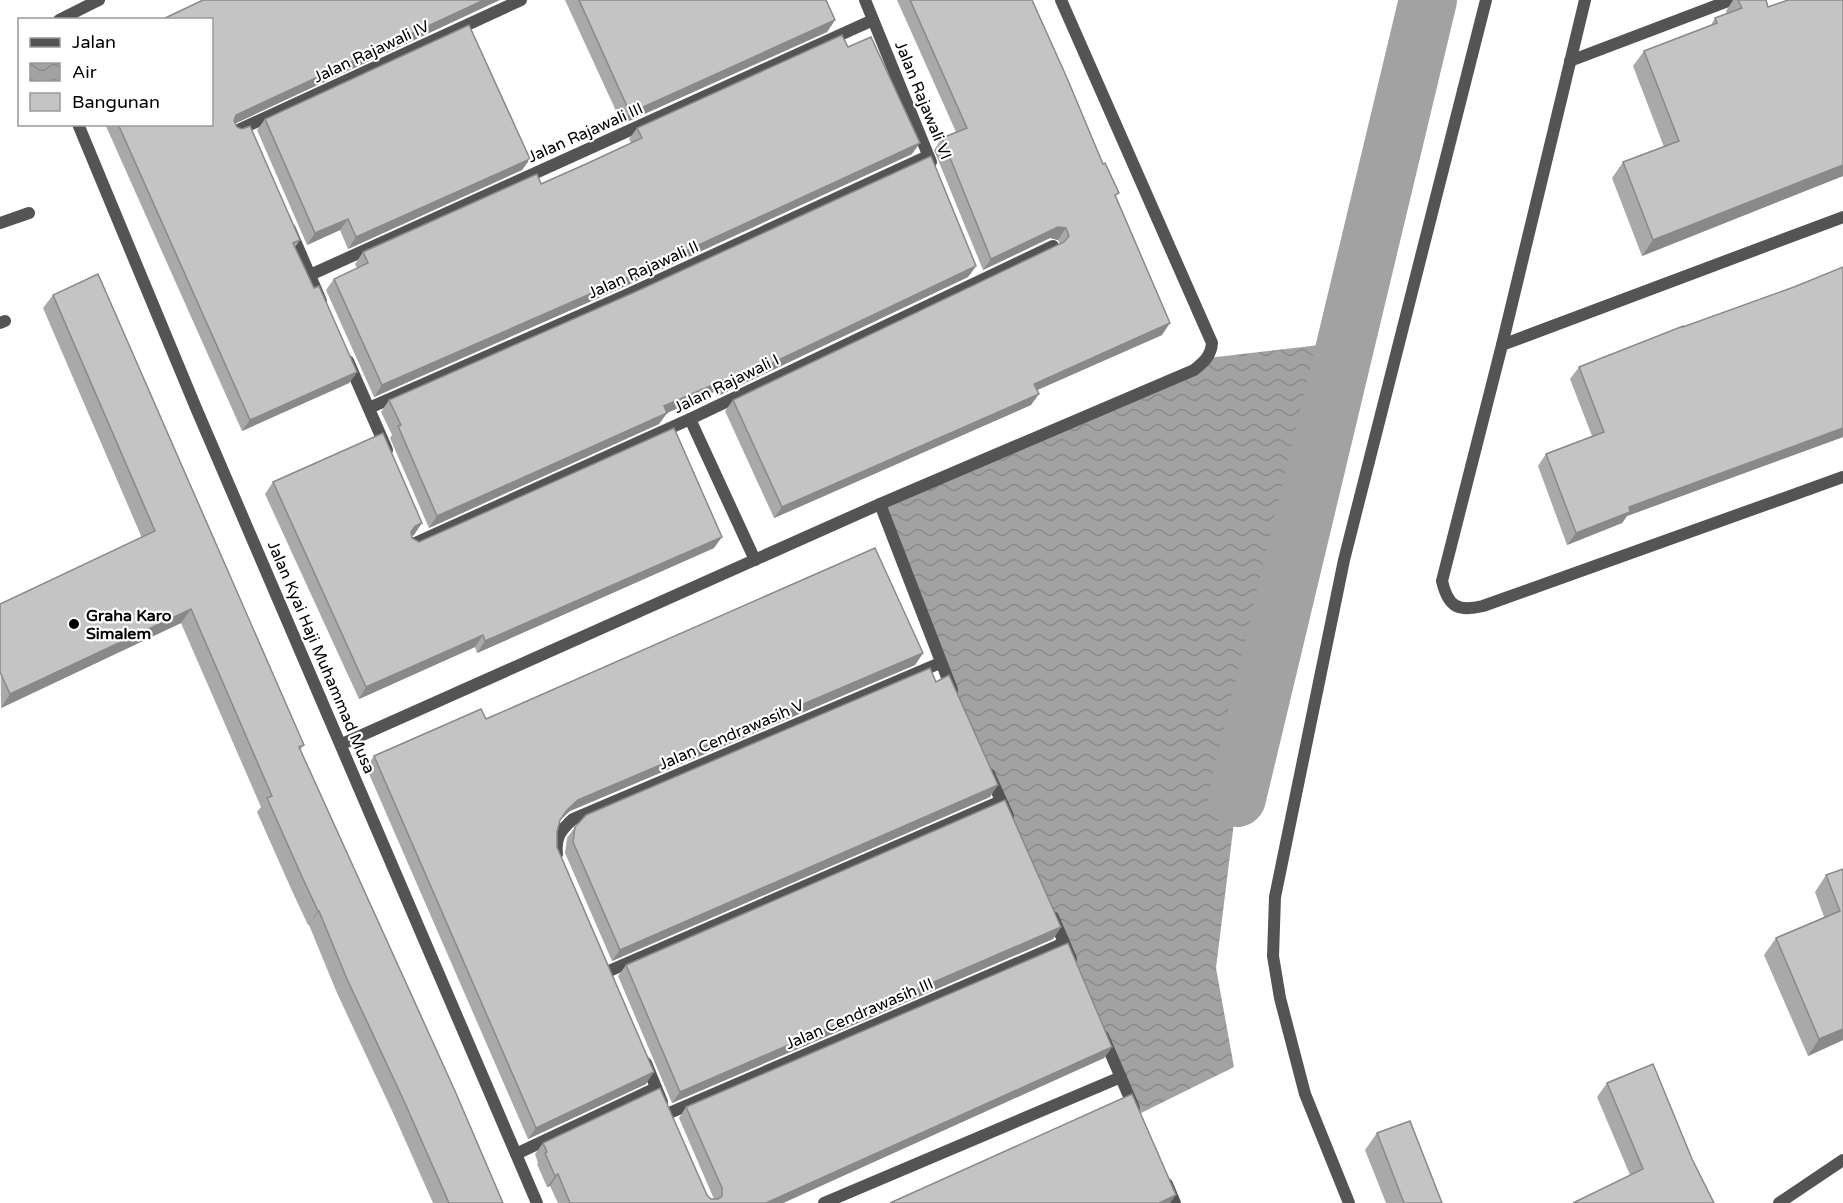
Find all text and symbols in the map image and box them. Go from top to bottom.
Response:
street label: Jalan Rajawali IV [310,16,433,88]
legend [18,18,213,126]
text: Jalan [72,31,116,53]
street label: Jalan Rajawali VI [890,38,956,163]
text: Air [72,61,97,83]
text: Bangunan [72,91,160,113]
street label: Jalan Rajawali III [525,99,646,167]
street label: Jalan Rajawali II [585,236,702,303]
street label: Jalan Rajawali I [670,350,782,418]
street label: Jalan Kyai Haji Muhammad Musa [263,538,379,777]
place label: Graha Karo Simalem [86,606,172,644]
marker: Graha Karo Simalem [67,617,81,631]
street label: Jalan Cendrawasih V [656,695,807,775]
street label: Jalan Cendrawasih III [782,974,936,1054]

